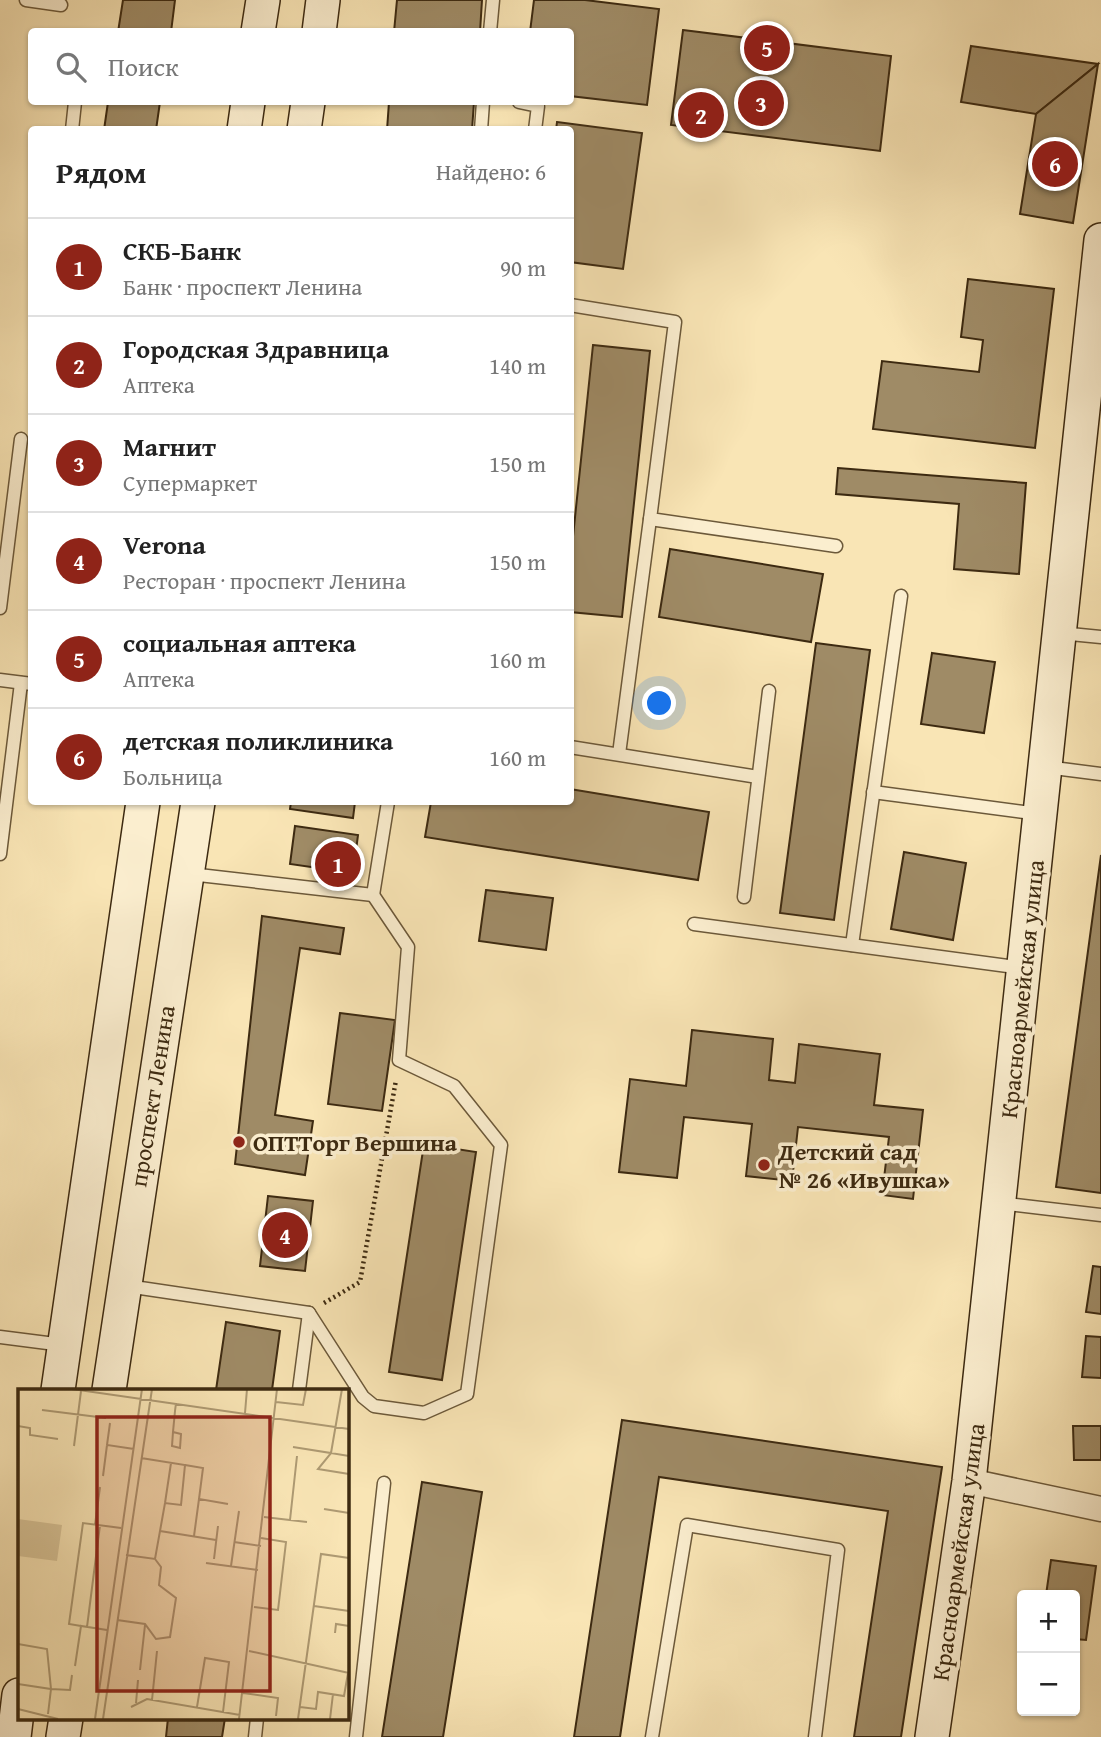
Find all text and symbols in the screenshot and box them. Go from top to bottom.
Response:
pin: 5 [744,22,790,74]
search box [28,28,574,105]
text: Поиск [108,47,179,86]
icon: search [52,48,90,86]
pin: 3 [738,77,784,129]
pin: 2 [678,89,724,141]
pin: 6 [1032,138,1078,190]
text: Рядом [56,150,147,194]
text: Найдено: 6 [436,155,546,188]
text: СКБ-Банк [123,231,241,270]
text: 1 [73,251,85,284]
text: 90 m [500,251,546,284]
text: Банк · проспект Ленина [123,270,362,303]
text: Городская Здравница [123,329,389,368]
text: 2 [73,349,85,382]
text: 140 m [489,349,546,382]
text: Аптека [123,368,195,401]
text: Магнит [123,427,216,466]
text: 3 [73,447,85,480]
text: 150 m [489,447,546,480]
text: Супермаркет [123,466,257,499]
text: Verona [123,525,206,564]
text: 4 [73,545,85,578]
text: 150 m [489,545,546,578]
text: Ресторан · проспект Ленина [123,564,406,597]
text: социальная аптека [123,623,356,662]
text: 5 [73,643,85,676]
text: 160 m [489,643,546,676]
text: Аптека [123,662,195,695]
your location [642,686,676,720]
text: детская поликлиника [123,721,393,760]
text: 6 [73,741,85,774]
text: 160 m [489,741,546,774]
text: Больница [123,760,222,793]
pin: 1 [315,838,361,890]
street label: Красноармейская улица [991,857,1053,1120]
street label: проспект Ленина [120,1002,184,1189]
place label: ОПТТорг Вершина [253,1125,458,1160]
marker: ОПТТорг Вершина [231,1134,247,1150]
place label: Детский сад № 26 «Ивушка» [777,1134,950,1197]
marker: Детский сад № 26 «Ивушка» [756,1157,772,1173]
pin: 4 [262,1209,308,1261]
inset map [18,1389,348,1720]
street label: Красноармейская улица [923,1420,993,1683]
map controls [1017,1590,1080,1716]
button: + [1017,1590,1080,1653]
button: − [1017,1653,1080,1716]

